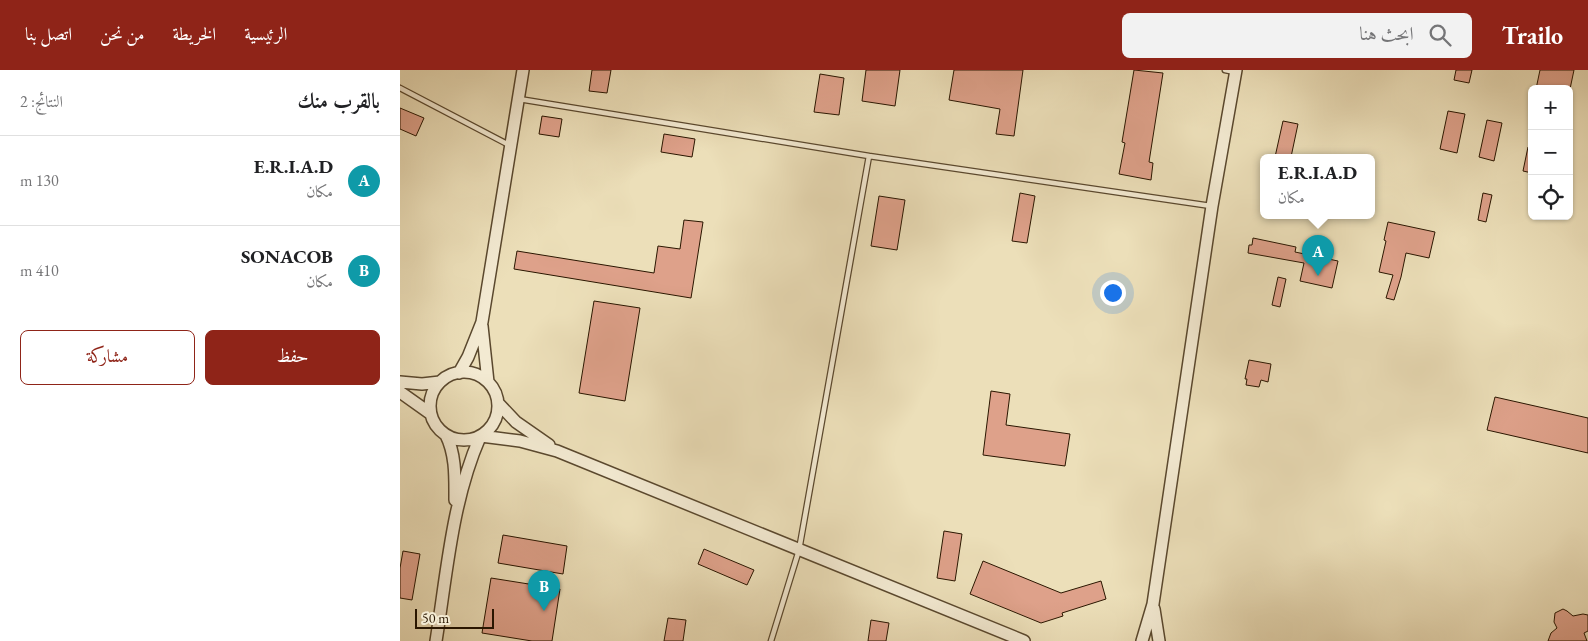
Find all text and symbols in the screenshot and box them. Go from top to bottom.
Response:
search box [1122,13,1472,58]
text: Trailo [1502,20,1563,51]
text: ابحث هنا [1359,21,1414,46]
icon: search [1426,21,1454,49]
text: اتصل بنا [25,22,72,45]
text: من نحن [100,22,144,45]
text: الخريطة [172,22,216,45]
text: الرئيسية [244,22,287,45]
map controls [1528,85,1573,220]
button: + [1528,85,1573,130]
text: بالقرب منك [297,87,380,114]
text: النتائج: 2 [20,91,63,112]
button: − [1528,130,1573,175]
text: E.R.I.A.D [254,154,333,179]
popup [1260,154,1375,219]
text: E.R.I.A.D [1278,160,1357,185]
text: 130 m [20,170,59,191]
text: A [358,170,370,191]
button: locate [1528,175,1573,220]
text: مكان [306,181,333,202]
text: مكان [1278,187,1305,208]
pin: A [1302,235,1334,276]
text: SONACOB [241,244,333,269]
text: 410 m [20,260,59,281]
text: B [359,260,369,281]
text: مكان [306,271,333,292]
your location [1100,280,1126,306]
button: مشاركة [20,330,195,385]
button: حفظ [205,330,380,385]
pin: B [528,570,560,611]
scale bar [415,606,494,629]
text: 50 m [422,609,449,627]

